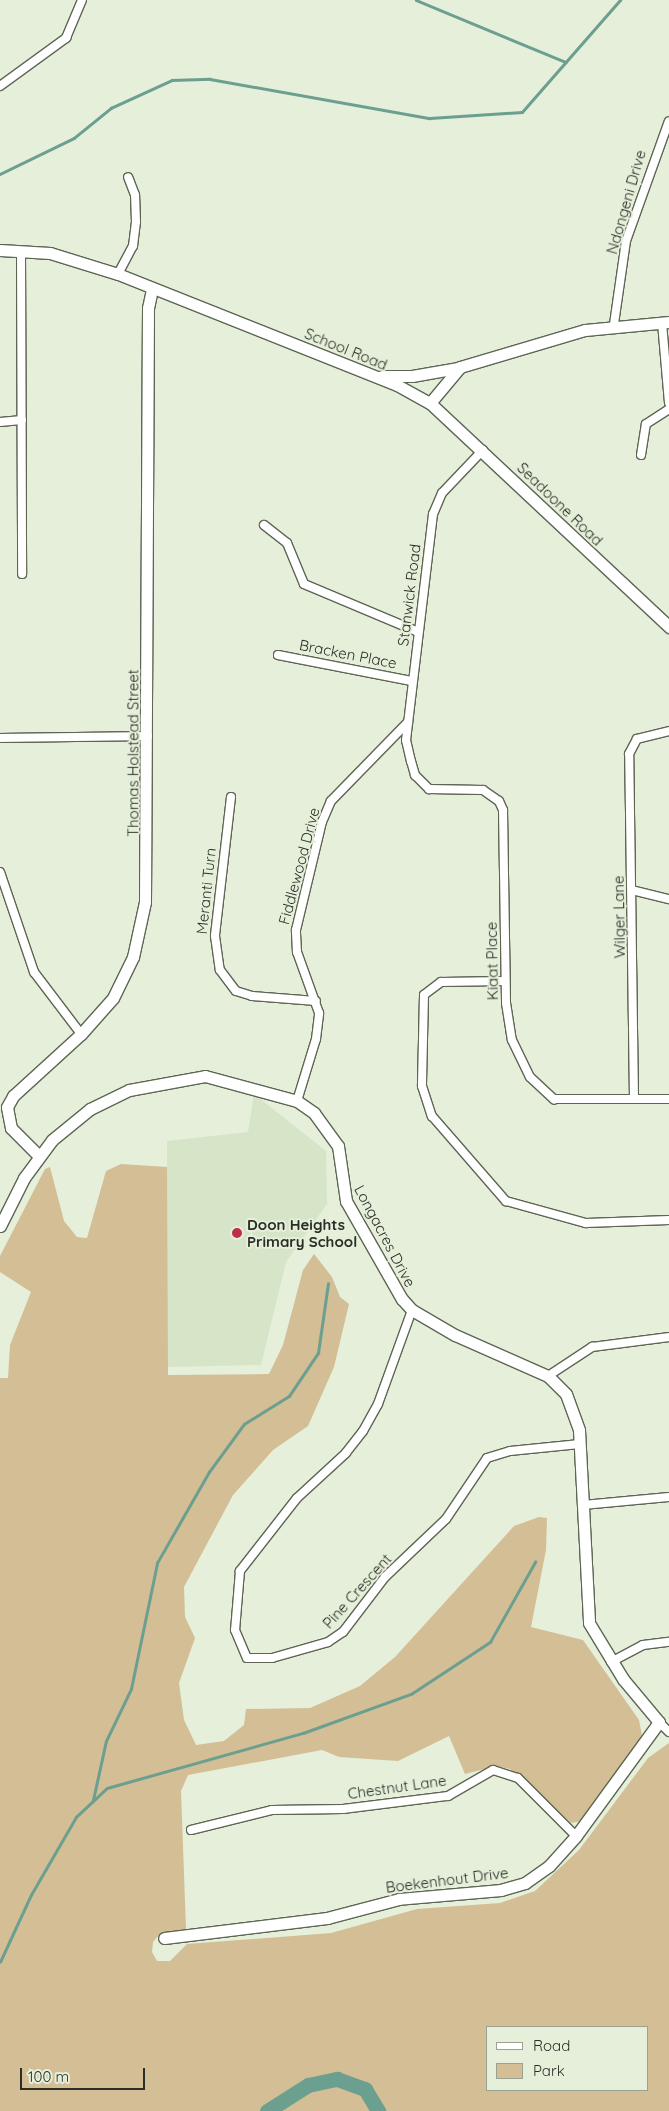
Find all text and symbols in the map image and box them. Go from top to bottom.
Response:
street label: Ndongeni Drive [603,148,649,256]
street label: School Road [302,324,390,374]
street label: Seadoone Road [514,459,606,549]
street label: Stanwick Road [394,543,424,647]
street label: Bracken Place [298,636,398,672]
street label: Thomas Holstead Street [124,669,142,837]
street label: Fiddlewood Drive [275,806,323,926]
street label: Meranti Turn [193,847,219,935]
street label: Wilger Lane [609,876,629,958]
street label: Kiaat Place [482,922,502,1000]
street label: Longacres Drive [351,1182,419,1290]
place label: Doon Heights Primary School [247,1215,357,1250]
marker: Doon Heights Primary School [231,1227,243,1239]
street label: Pine Crescent [319,1550,395,1632]
street label: Chestnut Lane [346,1771,448,1803]
street label: Boekenhout Drive [385,1864,509,1896]
legend [487,2026,649,2091]
text: Road [533,2036,570,2055]
scale bar [22,2058,148,2090]
text: Park [533,2061,565,2080]
text: 100 m [28,2067,69,2086]

